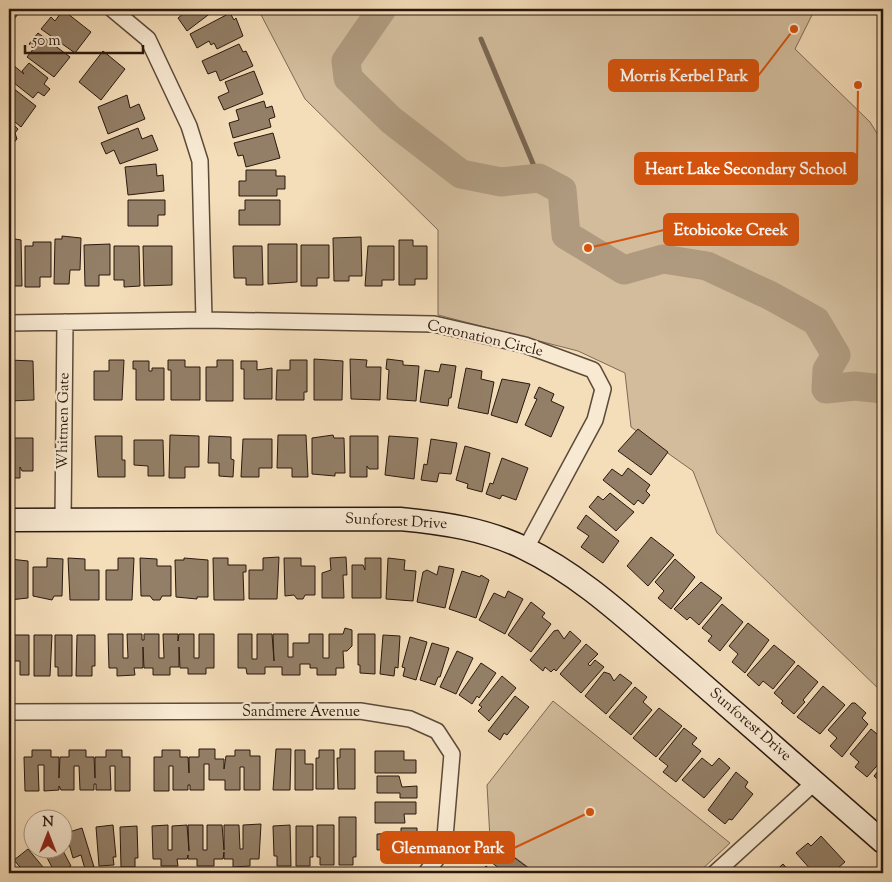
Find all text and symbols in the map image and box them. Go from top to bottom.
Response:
scale bar [25,22,142,54]
text: 50 m [31,31,61,52]
callout: Morris Kerbel Park [609,60,758,91]
text: Morris Kerbel Park [620,66,748,89]
callout: Heart Lake Secondary School [635,153,857,184]
text: Heart Lake Secondary School [645,159,848,182]
callout: Etobicoke Creek [664,214,798,245]
text: Etobicoke Creek [674,220,788,243]
street label: Coronation Circle [425,315,545,363]
street label: Whitmen Gate [53,372,75,470]
street label: Sunforest Drive [344,509,448,535]
street label: Sunforest Drive [704,683,796,767]
street label: Sandmere Avenue [242,702,360,723]
north arrow [22,810,72,860]
text: N [42,813,54,833]
callout: Glenmanor Park [381,832,514,863]
text: Glenmanor Park [392,838,505,861]

